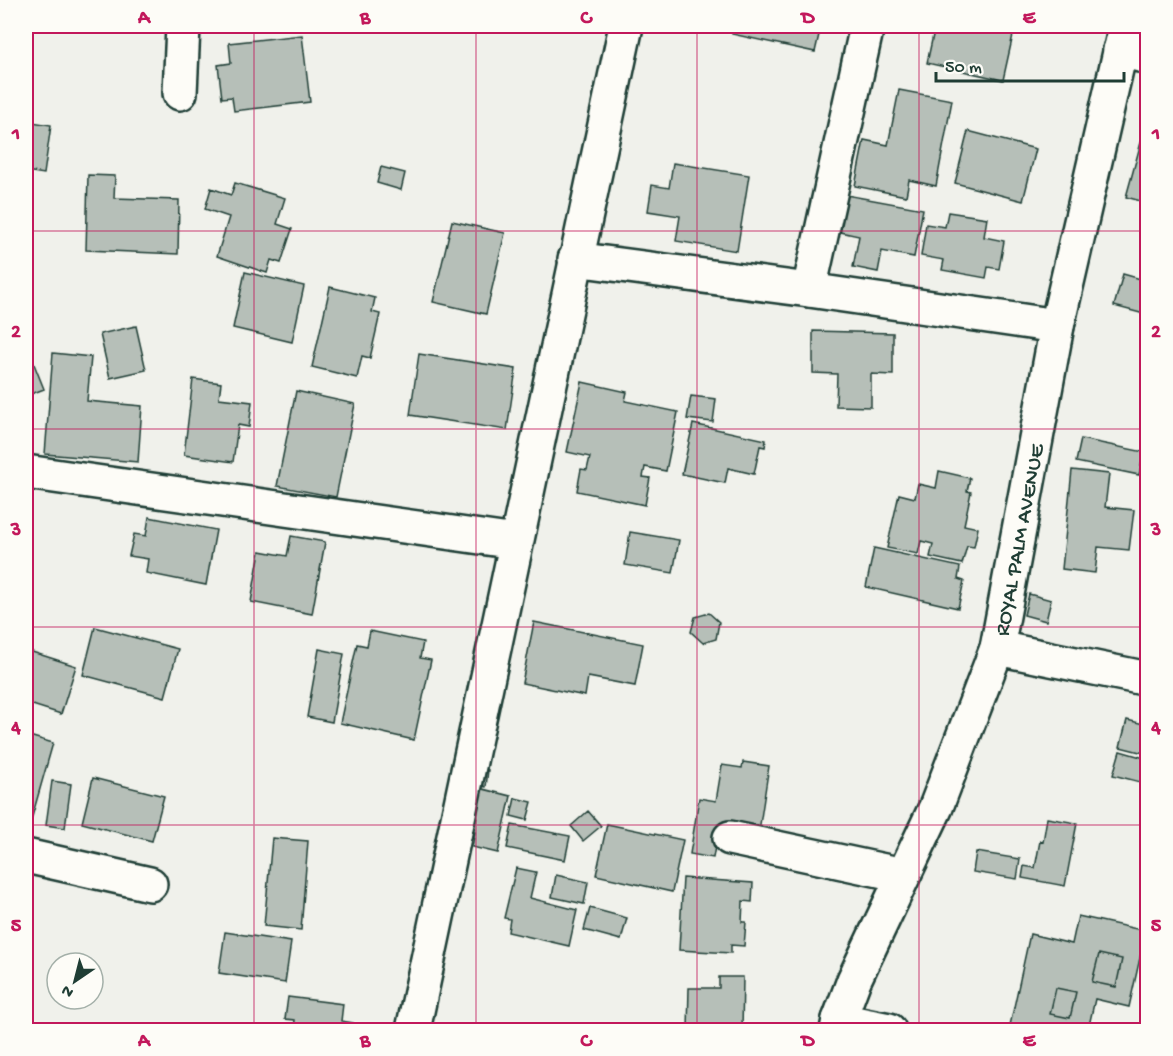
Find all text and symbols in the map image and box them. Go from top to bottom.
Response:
text: A [137,8,152,31]
text: B [359,8,371,31]
text: C [580,8,594,31]
text: D [799,8,815,31]
text: E [1023,8,1037,31]
scale bar [936,45,1124,83]
text: 50 m [945,58,982,79]
text: 1 [11,124,20,147]
text: 1 [1151,124,1160,147]
text: 2 [11,322,21,345]
text: 2 [1151,322,1161,345]
street label: ROYAL PALM AVENUE [991,441,1052,638]
text: 3 [10,520,21,543]
text: 3 [1150,520,1161,543]
text: 4 [10,718,21,741]
text: 4 [1150,718,1161,741]
text: 5 [11,916,22,939]
text: 5 [1151,916,1162,939]
north arrow [45,951,105,1011]
text: N [58,979,78,1001]
text: A [137,1031,152,1054]
text: B [359,1031,371,1054]
text: C [580,1031,594,1054]
text: D [799,1031,815,1054]
text: E [1023,1031,1037,1054]

